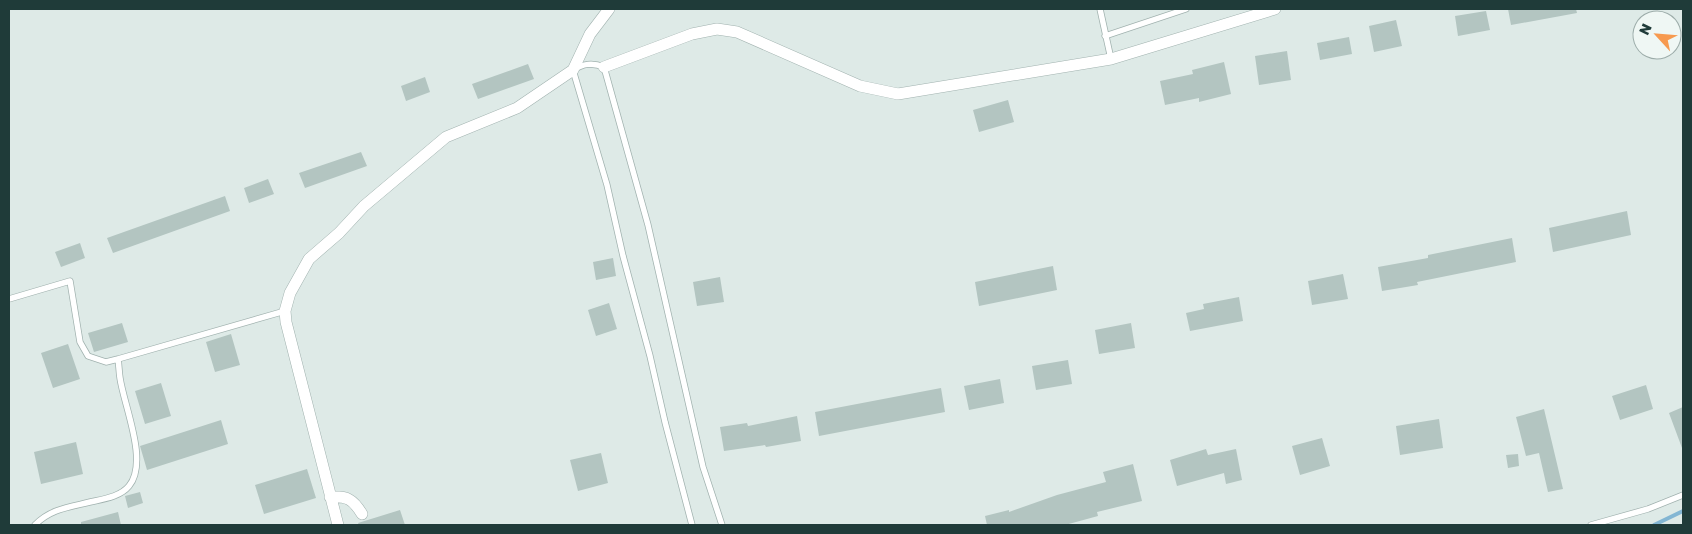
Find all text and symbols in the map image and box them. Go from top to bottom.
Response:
north arrow [1632,10,1682,60]
text: N [1635,21,1655,38]

